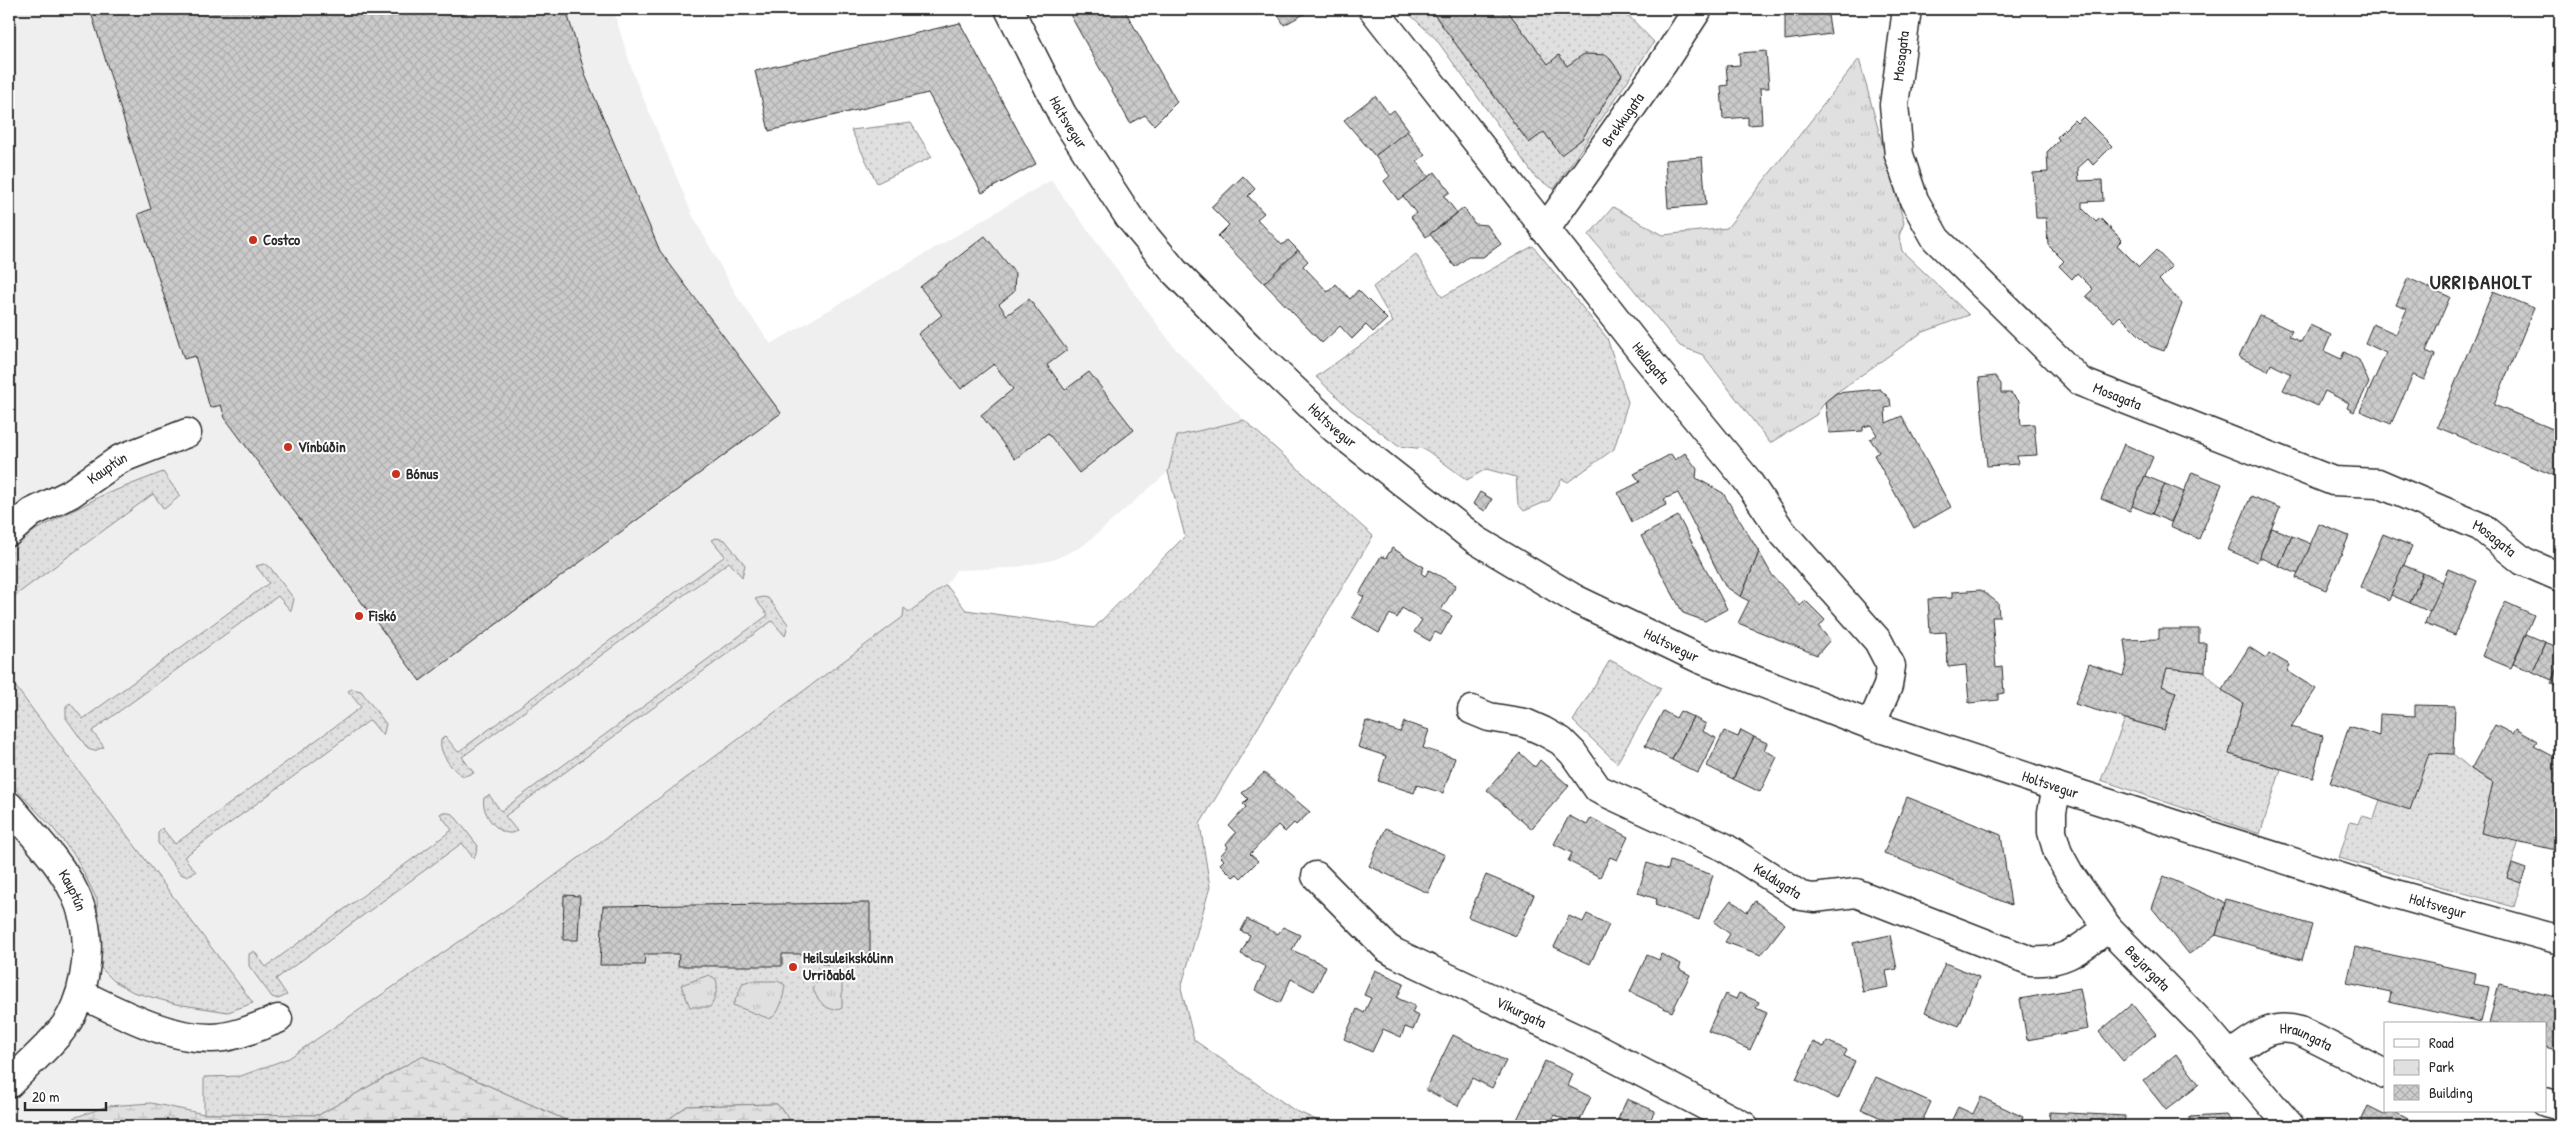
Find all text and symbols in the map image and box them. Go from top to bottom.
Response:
street label: Mosagata [1887,30,1914,82]
street label: Brekkugata [1596,88,1649,151]
street label: Holtsvegur [1045,92,1093,153]
place label: Costco [263,229,300,250]
marker: Costco [247,234,259,246]
district label: URRIÐAHOLT [2430,268,2532,295]
street label: Hellagata [1628,337,1675,388]
street label: Mosagata [2090,377,2145,415]
street label: Holtsvegur [1304,398,1362,452]
place label: Vínbúðin [298,436,346,457]
marker: Vínbúðin [282,441,294,453]
street label: Kauptún [83,446,130,489]
place label: Bónus [406,463,438,484]
marker: Bónus [390,468,402,480]
street label: Mosagata [2470,514,2521,561]
place label: Fiskó [368,605,396,626]
marker: Fiskó [353,610,365,622]
street label: Holtsvegur [1641,623,1703,667]
street label: Holtsvegur [2019,765,2082,803]
street label: Keldugata [1750,857,1806,904]
street label: Kauptún [54,865,92,914]
street label: Holtsvegur [2407,887,2469,923]
street label: Bæjargata [2121,940,2175,996]
place label: Heilsuleikskólinn Urriðaból [803,947,894,985]
marker: Heilsuleikskólinn Urriðaból [787,961,799,973]
street label: Víkurgata [1493,991,1550,1033]
street label: Hraungata [2280,1017,2336,1056]
legend [2384,1022,2546,1112]
text: Road [2429,1032,2454,1053]
text: Park [2429,1056,2454,1077]
scale bar [25,1080,106,1112]
text: Building [2429,1082,2473,1103]
text: 20 m [32,1086,59,1107]

